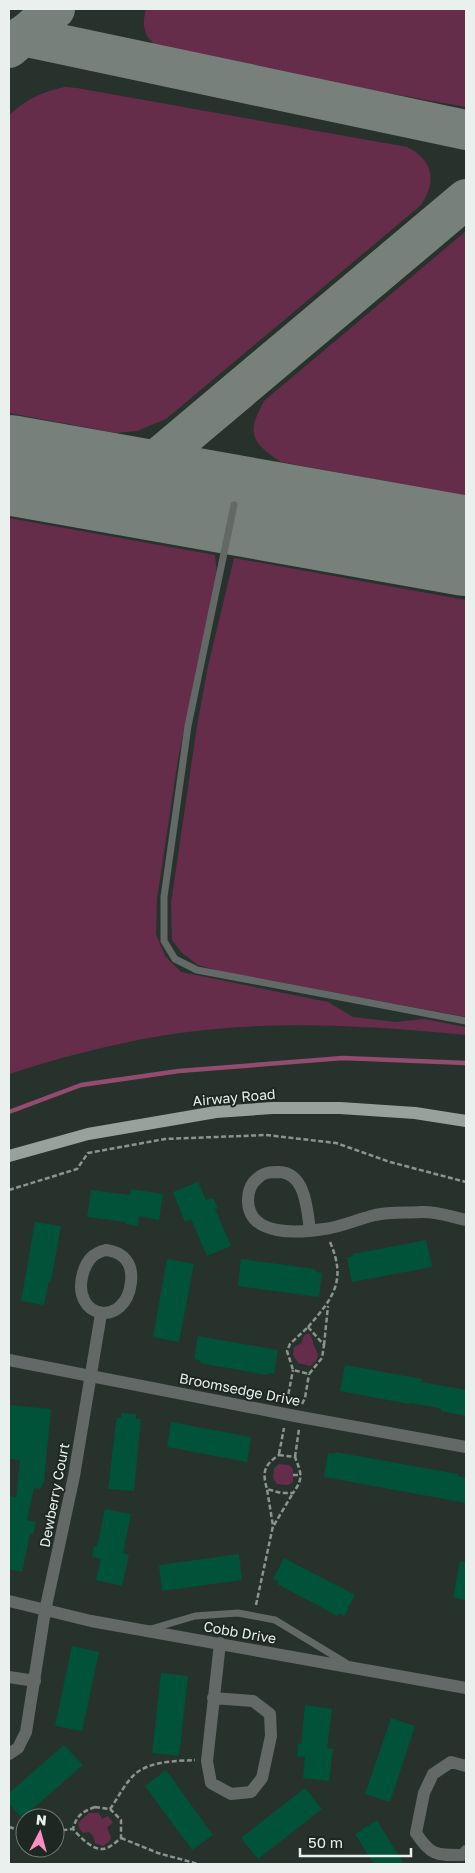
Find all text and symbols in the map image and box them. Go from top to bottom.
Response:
street label: Airway Road [192,1085,276,1109]
street label: Broomsedge Drive [178,1369,302,1409]
street label: Dewberry Court [36,1441,72,1549]
street label: Cobb Drive [202,1617,278,1647]
north arrow [15,1808,65,1858]
text: N [35,1811,48,1829]
scale bar [300,1826,411,1858]
text: 50 m [308,1833,343,1851]

